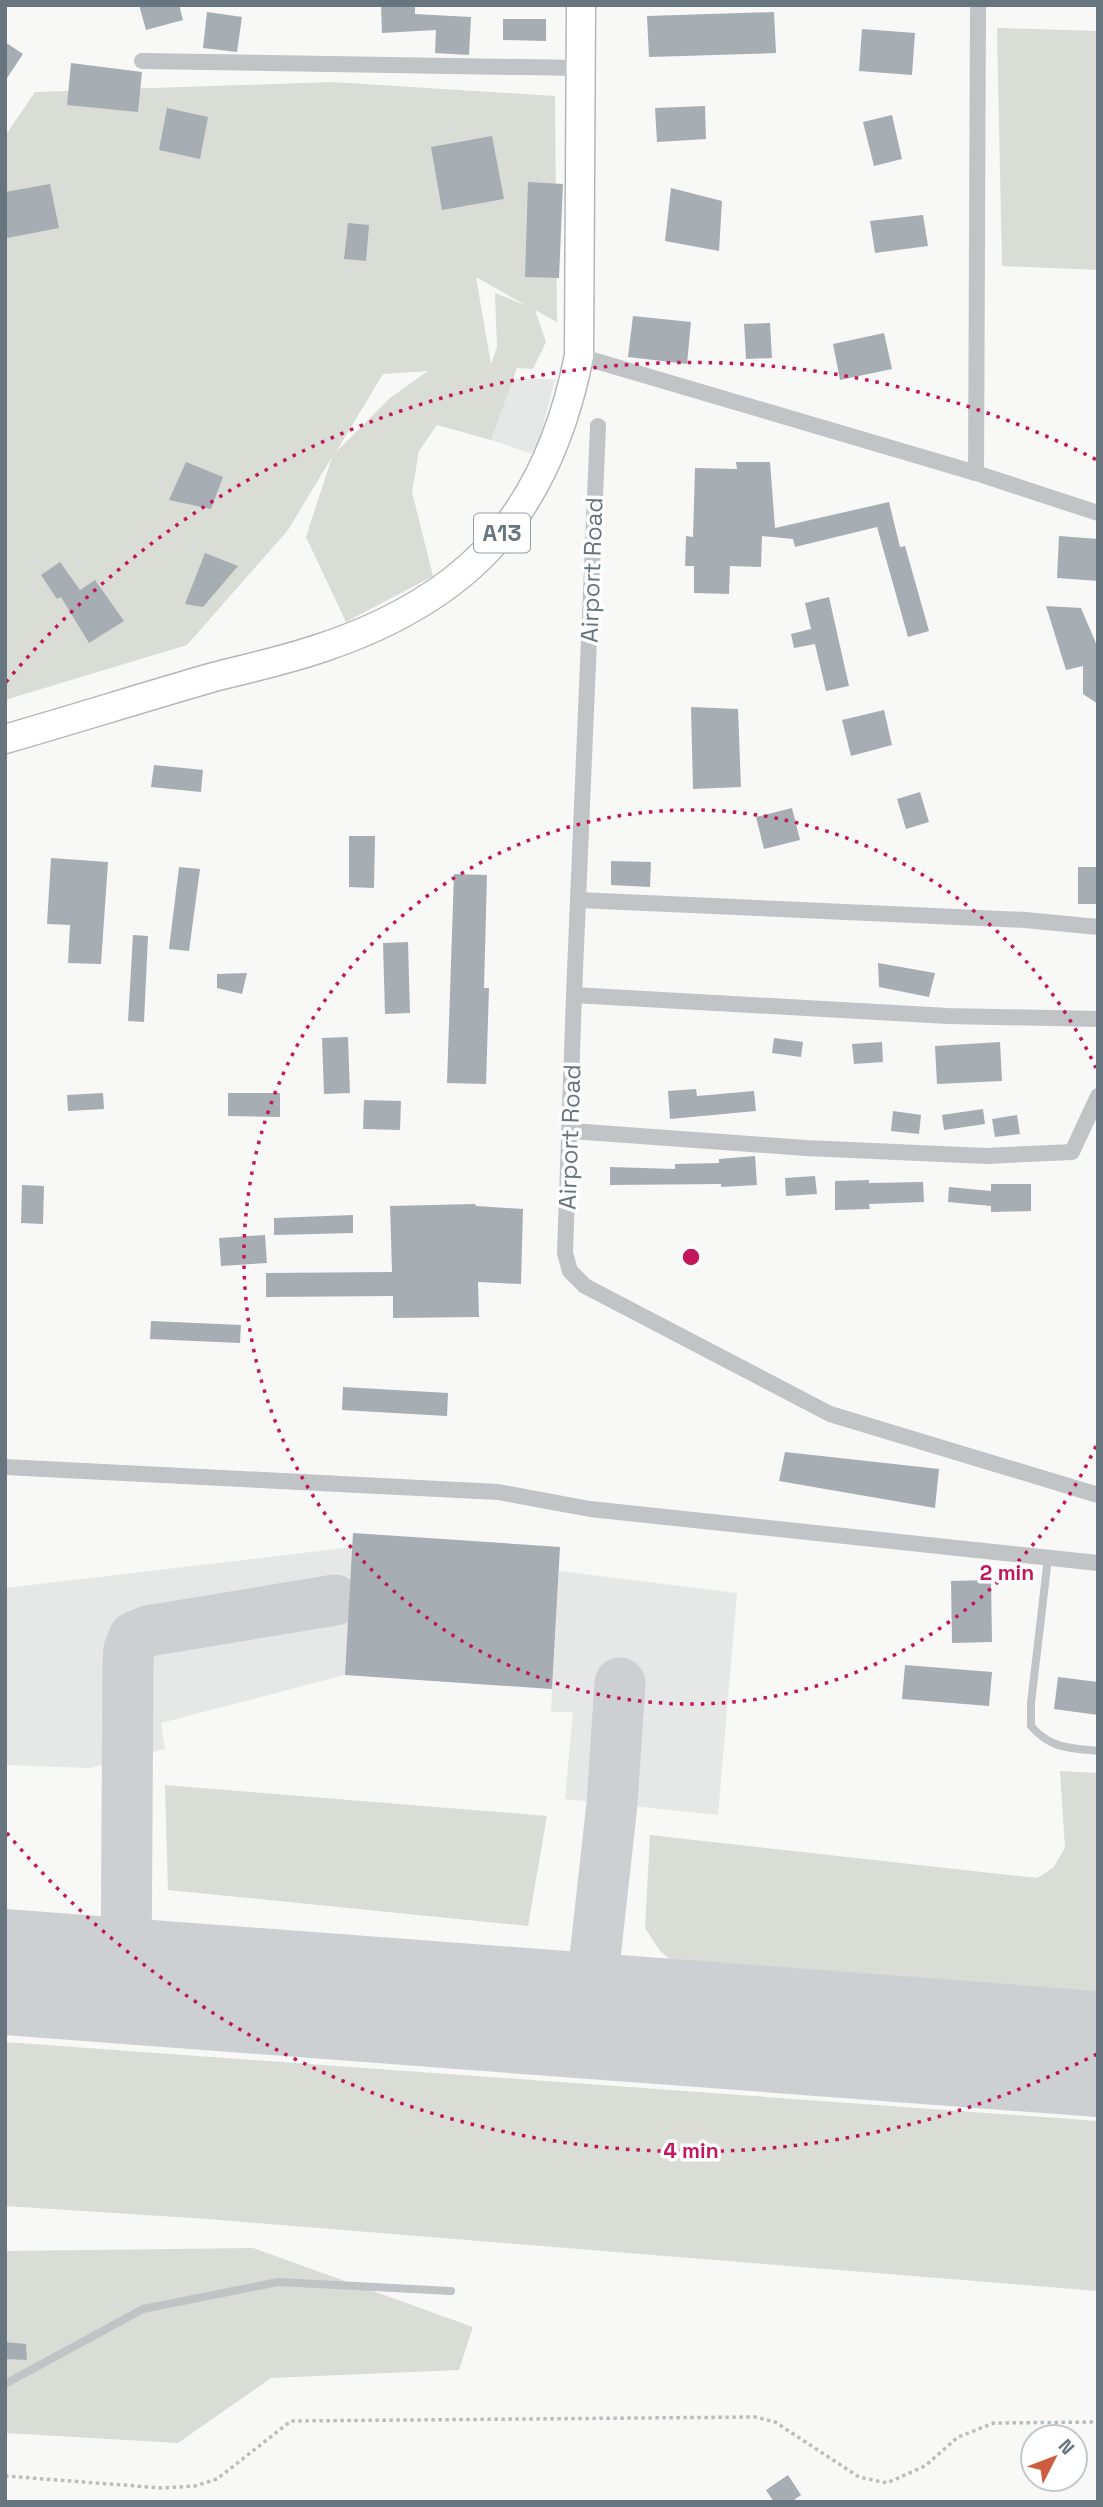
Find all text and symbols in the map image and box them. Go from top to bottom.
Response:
street label: Airport Road [573,497,610,643]
road number: A13 [474,513,530,552]
street label: Airport Road [551,1064,588,1210]
centre of rings [679,1245,703,1269]
text: 2 min [980,1559,1034,1586]
text: 4 min [663,2137,719,2164]
north arrow [1019,2423,1089,2493]
text: N [1053,2434,1080,2460]

